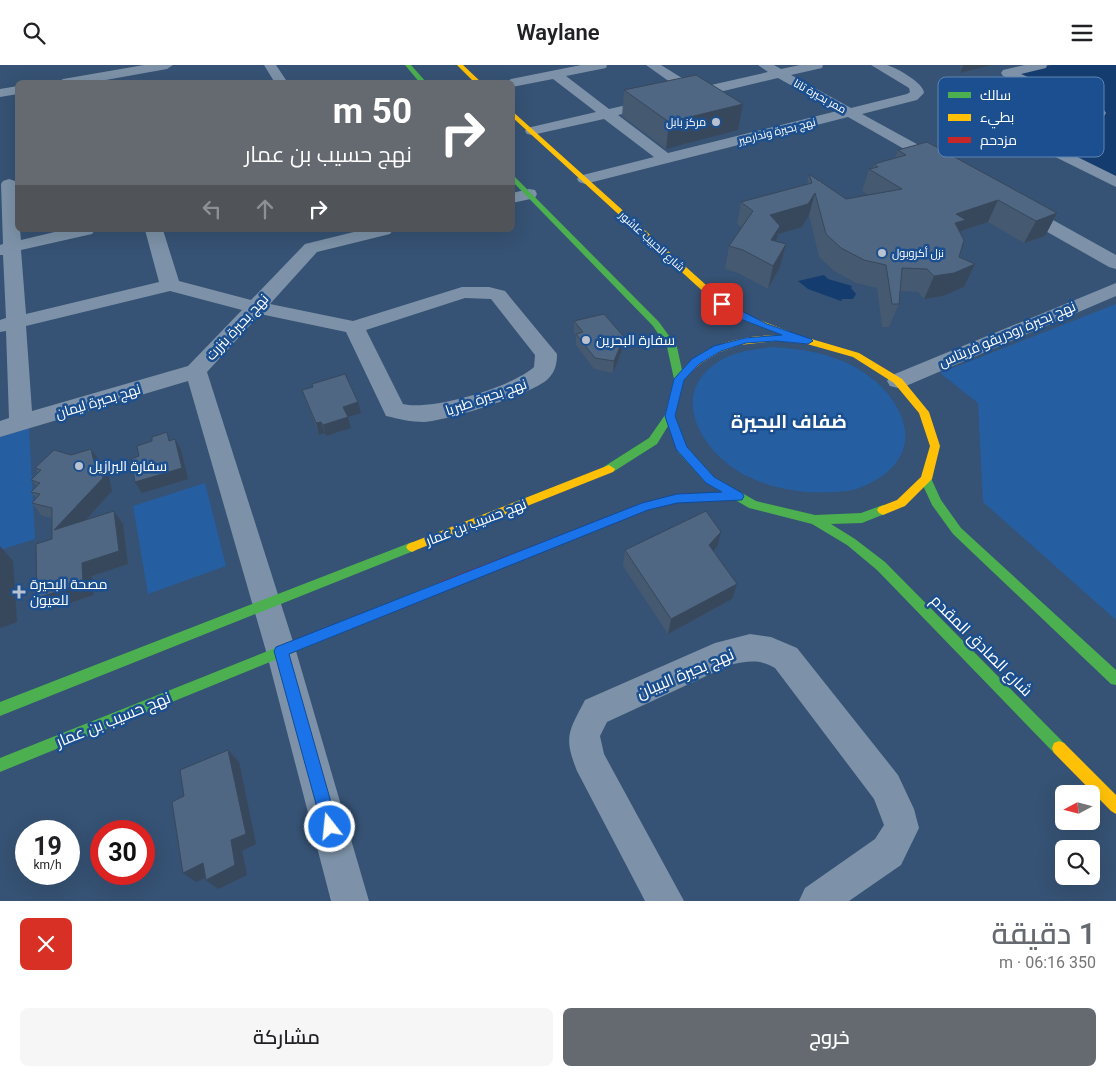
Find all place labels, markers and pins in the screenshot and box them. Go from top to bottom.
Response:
place label: مركز بابل [666,116,706,129]
marker: مركز بابل [710,116,722,128]
place label: نزل أكروبول [892,246,944,260]
marker: نزل أكروبول [876,247,888,259]
pin [701,283,743,325]
place label: سفارة البحرين [596,332,675,348]
marker: سفارة البحرين [580,334,592,346]
place label: سفارة البرازيل [89,458,167,474]
marker: سفارة البرازيل [73,460,85,472]
place label: مصحة البحيرة للعيون [30,576,108,608]
marker: مصحة البحيرة للعيون [12,585,26,599]

